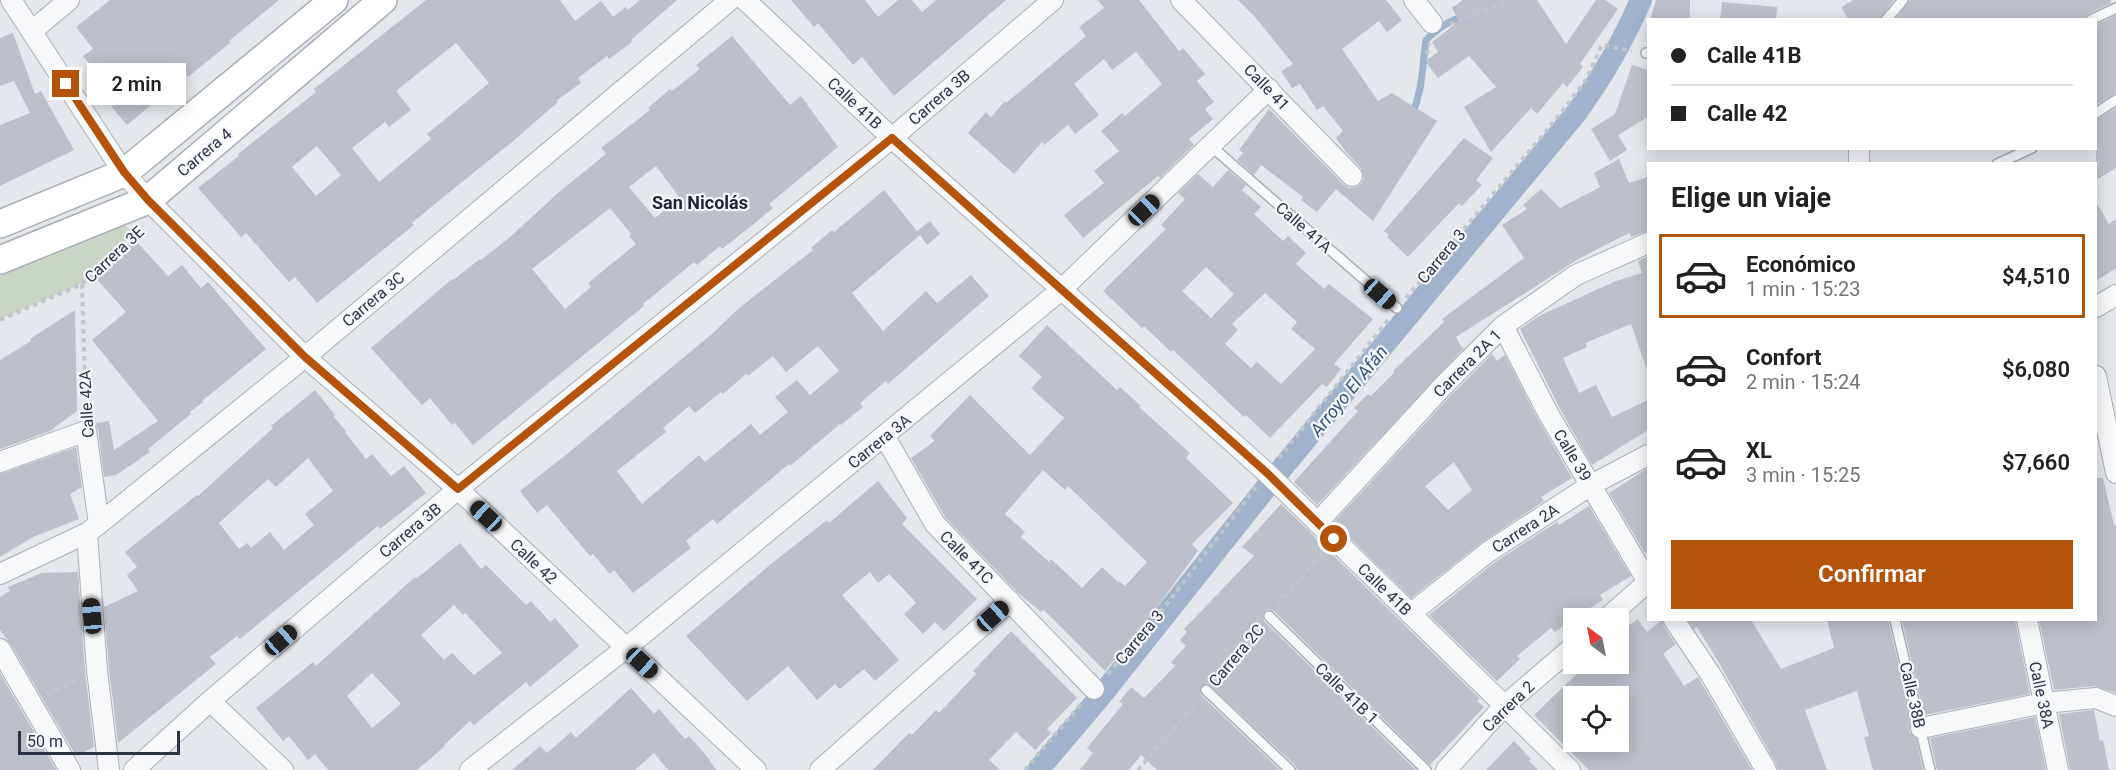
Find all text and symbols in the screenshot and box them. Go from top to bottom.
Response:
text: Calle 41B [1707,43,1801,68]
street label: Calle 41 [1240,60,1293,115]
callout: 2 min [87,63,186,105]
street label: Carrera 3B [905,66,974,129]
route end [52,70,79,97]
text: 2 min [111,72,162,96]
street label: Calle 41B [824,73,886,133]
text: Calle 42 [1707,101,1787,126]
street label: Carrera 4 [173,124,235,181]
text: Elige un viaje [1671,182,1831,214]
car [1125,191,1163,229]
district label: San Nicolás [652,192,748,213]
street label: Calle 41A [1272,198,1336,257]
street label: Carrera 3E [81,222,148,287]
street label: Carrera 3 [1413,225,1470,287]
icon: car [1674,249,1728,303]
text: Económico [1746,252,1856,277]
text: $4,510 [2002,264,2070,289]
street label: Carrera 3C [338,268,408,331]
car [1361,275,1399,313]
text: 1 min · 15:23 [1746,277,1861,301]
street label: Carrera 2A 1 [1429,325,1505,401]
water label: Arroyo El Afán [1305,341,1392,441]
icon: car [1674,342,1728,396]
text: Confort [1746,345,1821,370]
text: $6,080 [2002,357,2070,382]
street label: Calle 42A [75,369,98,438]
text: 2 min · 15:24 [1746,370,1861,394]
street label: Carrera 3A [844,410,915,473]
street label: Calle 39 [1550,426,1595,485]
icon: car [1674,435,1728,489]
text: XL [1746,438,1772,463]
text: $7,660 [2002,450,2070,475]
text: 3 min · 15:25 [1746,463,1861,487]
car [467,497,505,535]
street label: Carrera 3B [375,499,445,562]
street label: Carrera 2A [1488,500,1563,557]
route start [1320,525,1347,552]
street label: Calle 41C [936,527,997,588]
street label: Calle 42 [506,535,561,588]
button: Confirmar [1671,540,2073,609]
street label: Calle 41B [1354,559,1415,620]
car [81,597,103,635]
car [974,597,1012,635]
street label: Carrera 3 [1111,606,1168,668]
north arrow [1563,608,1629,674]
map controls [1563,608,1629,752]
street label: Carrera 2C [1205,620,1268,690]
car [262,621,300,659]
car [623,644,661,682]
street label: Calle 41B 1 [1311,659,1382,728]
street label: Calle 38B [1896,660,1929,730]
street label: Calle 38A [2025,660,2058,731]
street label: Carrera 2 [1478,677,1538,736]
button: locate [1563,686,1629,752]
scale bar [18,728,180,756]
text: 50 m [27,732,63,751]

